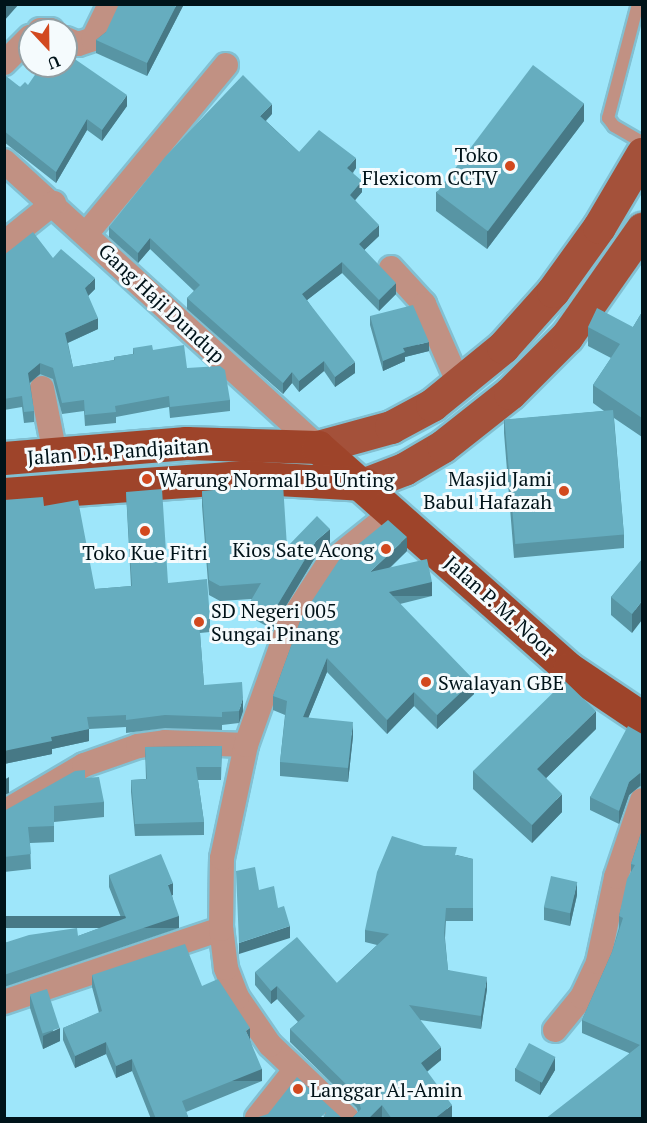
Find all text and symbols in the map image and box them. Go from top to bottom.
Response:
north arrow [18,18,78,78]
text: U [45,50,63,75]
place label: Toko Flexicom CCTV [362,142,498,189]
marker: Toko Flexicom CCTV [503,159,517,173]
street label: Gang Haji Dundup [94,238,230,368]
street label: Jalan D.I. Pandjaitan [26,433,210,469]
place label: Warung Normal Bu Unting [159,467,394,491]
place label: Masjid Jami Babul Hafazah [423,467,552,514]
marker: Warung Normal Bu Unting [140,472,154,486]
marker: Masjid Jami Babul Hafazah [557,484,571,498]
marker: Toko Kue Fitri [138,524,152,538]
place label: Kios Sate Acong [232,537,374,561]
place label: Toko Kue Fitri [82,540,208,564]
marker: Kios Sate Acong [379,542,393,556]
street label: Jalan P. M. Noor [439,550,561,662]
place label: SD Negeri 005 Sungai Pinang [211,598,339,645]
marker: SD Negeri 005 Sungai Pinang [192,615,206,629]
place label: Swalayan GBE [438,670,564,694]
marker: Swalayan GBE [419,675,433,689]
place label: Langgar Al-Amin [310,1077,463,1101]
marker: Langgar Al-Amin [291,1082,305,1096]

